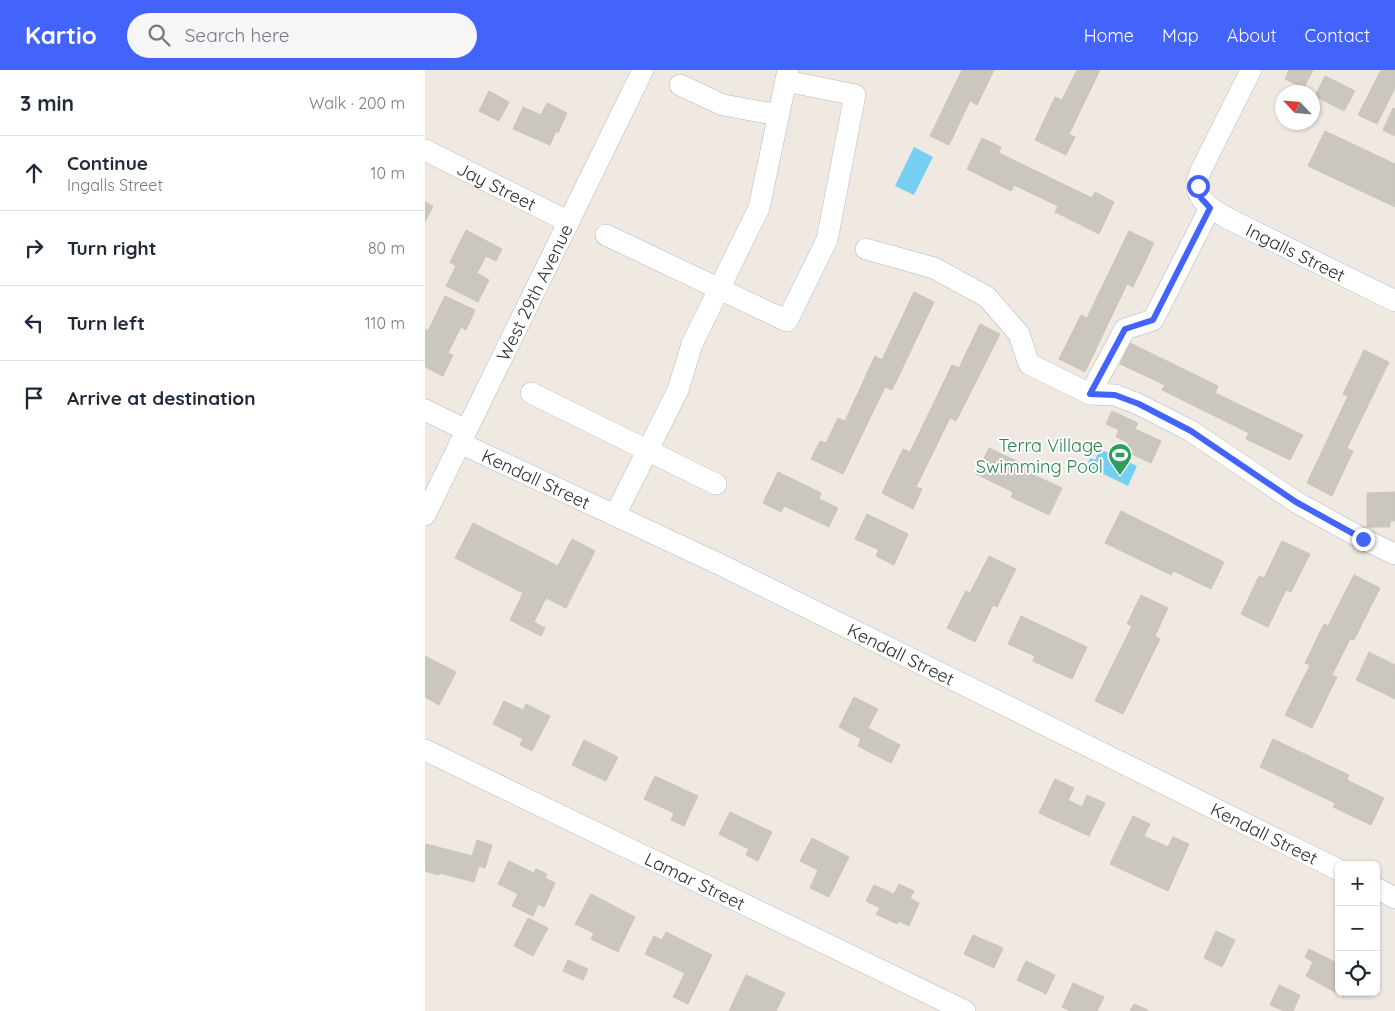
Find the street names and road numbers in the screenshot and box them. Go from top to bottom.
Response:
street label: Jay Street [453,156,540,215]
street label: Ingalls Street [1242,218,1349,286]
street label: West 29th Avenue [491,220,577,365]
street label: Kendall Street [478,443,594,514]
street label: Kendall Street [844,618,959,690]
street label: Kendall Street [1207,797,1322,869]
street label: Lamar Street [641,846,749,915]

